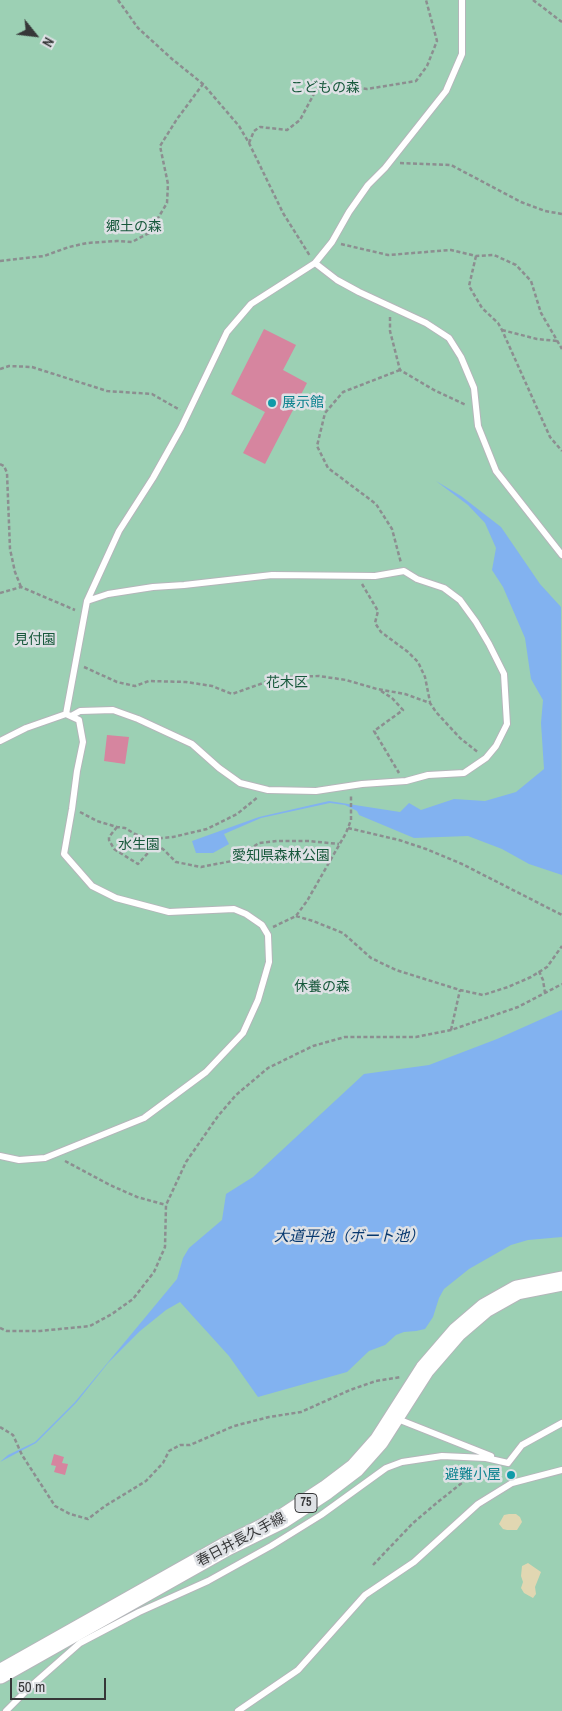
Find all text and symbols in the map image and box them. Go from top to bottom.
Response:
north arrow [10,10,60,60]
text: N [38,34,58,50]
park label: こどもの森 [290,80,360,96]
park label: 郷土の森 [106,219,162,235]
place label: 展示館 [282,395,324,411]
marker: 展示館 [266,397,278,409]
park label: 見付園 [14,632,56,648]
park label: 花木区 [266,675,308,691]
park label: 水生園 [118,837,160,853]
park label: 愛知県森林公園 [232,848,330,864]
park label: 休養の森 [294,979,350,995]
water label: 大道平池（ボート池） [274,1228,424,1246]
place label: 避難小屋 [445,1467,501,1483]
marker: 避難小屋 [505,1469,517,1481]
road number: 75 [295,1494,317,1512]
street label: 春日井長久手線 [194,1510,288,1570]
scale bar [12,1668,109,1700]
text: 50 m [18,1676,45,1697]

